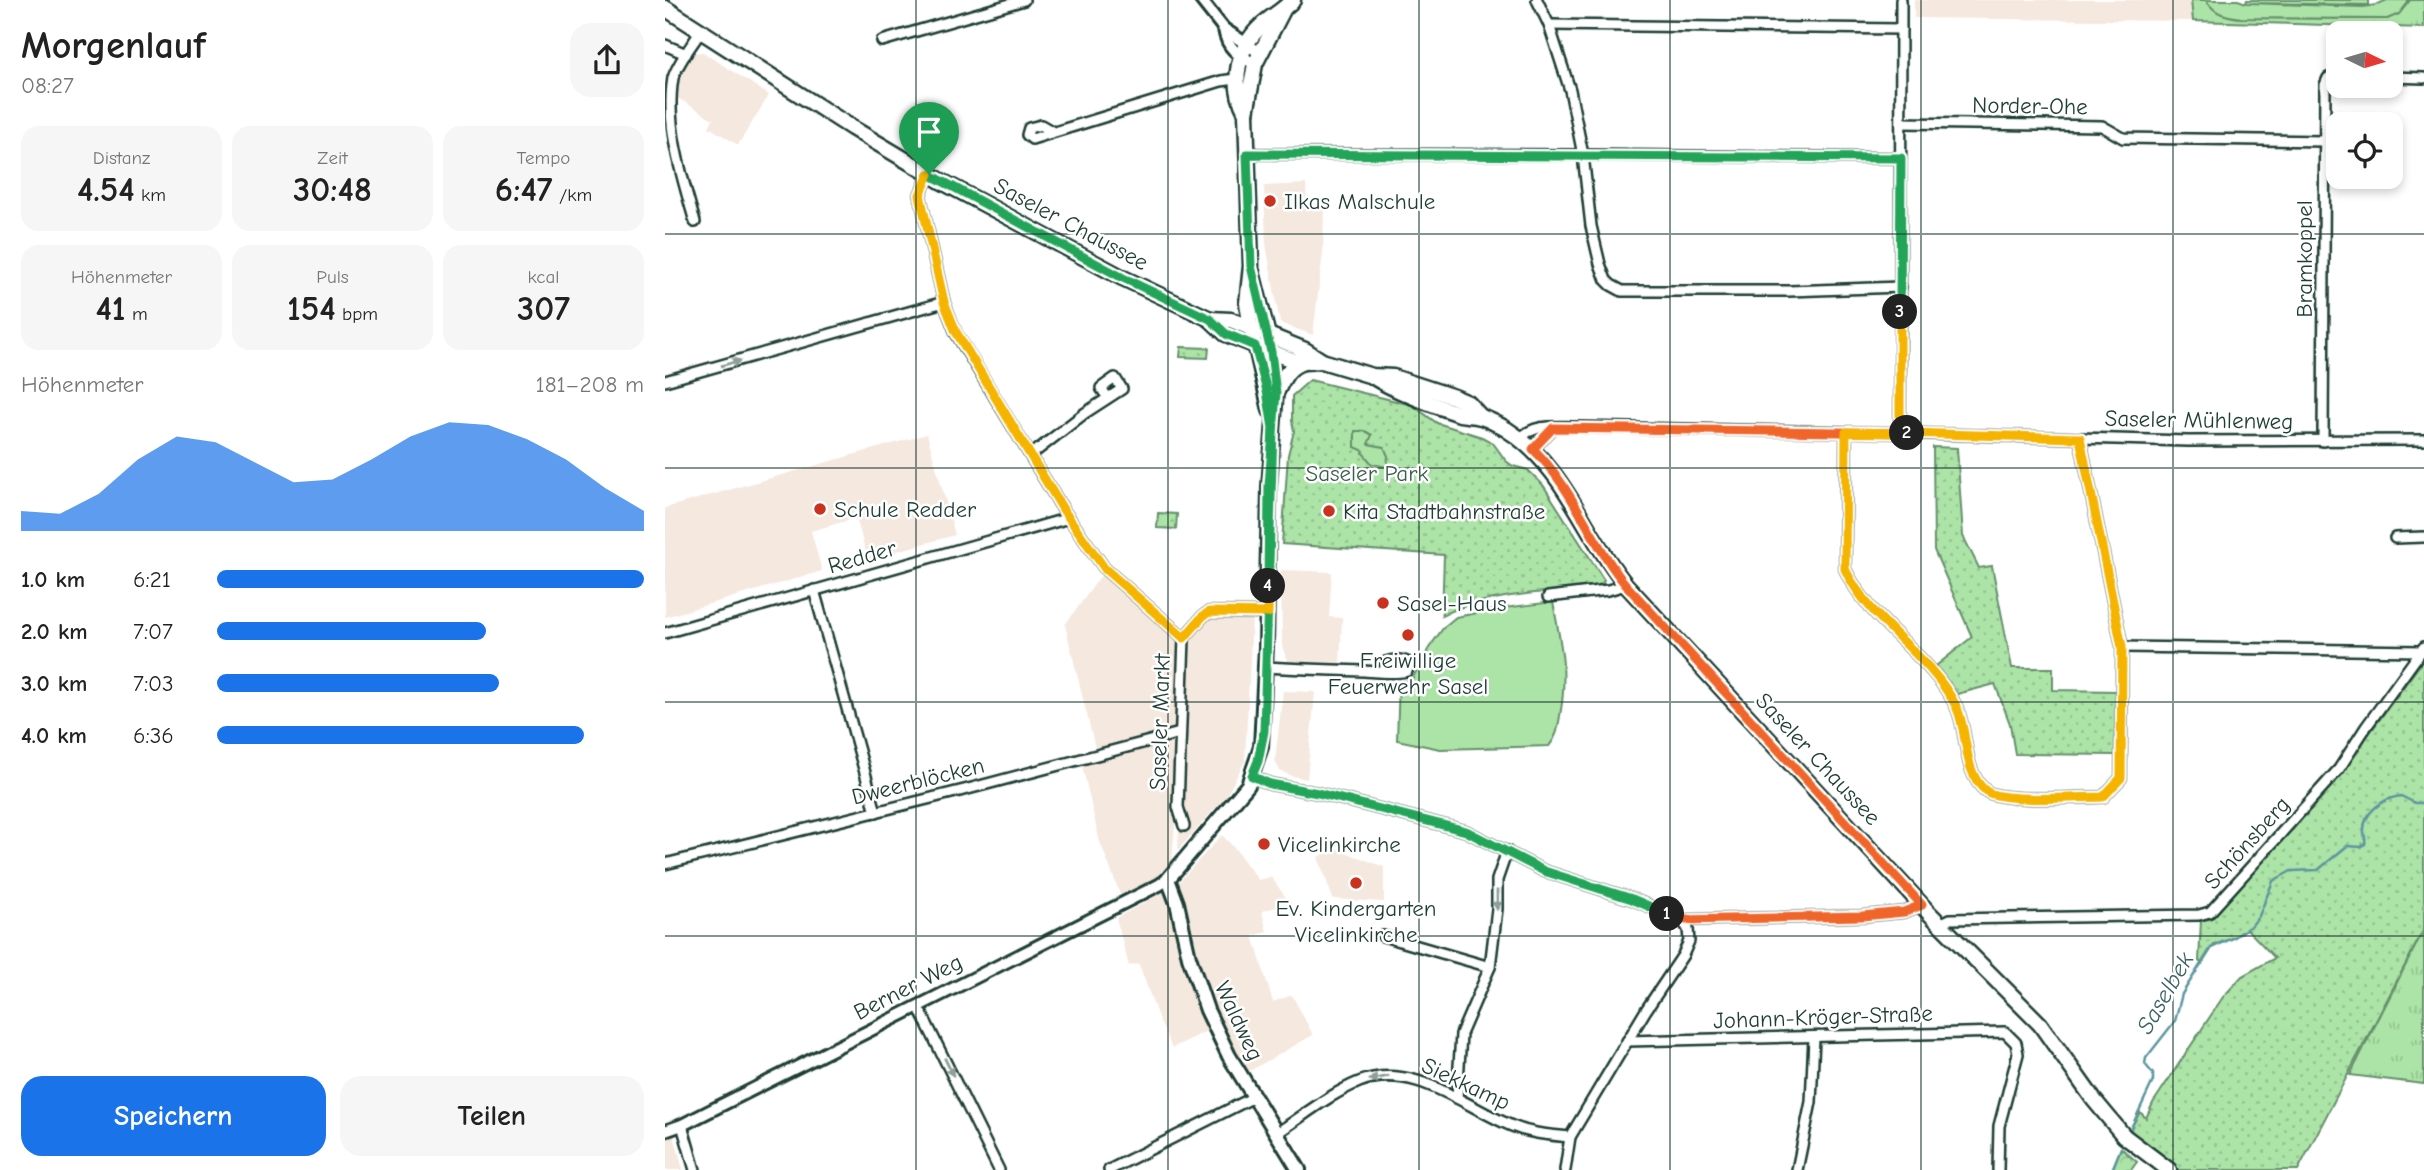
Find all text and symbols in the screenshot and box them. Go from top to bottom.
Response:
north arrow [2326,21,2403,98]
map controls [2326,21,2403,189]
button: share [570,23,644,97]
text: Morgenlauf [21,24,206,68]
text: 08:27 [21,72,74,99]
street label: Norder-Ohe [1972,91,2088,121]
pin [899,102,959,174]
button: locate [2326,112,2403,189]
icon: arrive [910,113,948,151]
text: Distanz [93,147,150,169]
text: Zeit [317,147,348,169]
text: Tempo [517,147,570,169]
text: 4.54 [77,169,135,210]
text: 30:48 [293,169,372,210]
text: 6:47 [495,169,553,210]
street label: Saseler Chaussee [989,172,1153,276]
text: km [135,184,166,206]
text: /km [553,184,592,206]
place label: Ilkas Malschule [1284,188,1435,215]
marker: Ilkas Malschule [1262,193,1278,209]
street label: Bramkoppel [2291,200,2318,318]
text: Höhenmeter [71,266,172,288]
text: Puls [316,266,349,288]
text: kcal [528,266,559,288]
text: 41 [95,288,126,329]
text: 154 [287,288,336,329]
text: 307 [517,288,570,329]
pin: 3 [1883,294,1917,330]
text: 3 [1895,300,1904,322]
text: m [126,303,148,325]
text: bpm [336,303,378,325]
one-way arrow [720,357,741,367]
text: Höhenmeter [21,371,143,398]
text: 181–208 m [536,371,644,398]
street label: Saseler Mühlenweg [2104,405,2294,435]
pin: 2 [1889,416,1925,450]
text: 2 [1902,421,1911,443]
park label: Saseler Park [1305,460,1429,487]
place label: Schule Redder [834,496,977,523]
place label: Kita Stadtbahnstraße [1343,498,1545,525]
marker: Schule Redder [812,501,828,517]
marker: Kita Stadtbahnstraße [1321,503,1337,519]
street label: Redder [825,534,900,580]
text: 1.0 km [21,566,85,593]
text: 6:21 [133,566,171,593]
pin: 4 [1251,568,1285,604]
text: 4 [1263,574,1272,596]
place label: Sasel-Haus [1397,590,1507,617]
marker: Sasel-Haus [1375,595,1391,611]
text: 2.0 km [21,618,87,645]
text: 7:07 [133,618,173,645]
marker: Freiwillige Feuerwehr Sasel [1400,627,1416,643]
place label: Freiwillige Feuerwehr Sasel [1328,647,1488,700]
street label: Saseler Markt [1144,652,1176,791]
text: 3.0 km [21,670,87,697]
text: 7:03 [133,670,174,697]
street label: Saseler Chaussee [1750,687,1886,831]
text: 4.0 km [21,722,87,749]
text: 6:36 [133,722,174,749]
street label: Dweerblöcken [849,752,987,810]
street label: Schönsberg [2198,791,2296,895]
place label: Vicelinkirche [1278,831,1401,858]
marker: Vicelinkirche [1256,836,1272,852]
marker: Ev. Kindergarten Vicelinkirche [1348,875,1364,891]
one-way arrow [1491,889,1502,911]
place label: Ev. Kindergarten Vicelinkirche [1276,895,1437,948]
pin: 1 [1649,897,1685,932]
text: 1 [1663,902,1670,924]
water label: Saselbek [2131,947,2200,1039]
street label: Berner Weg [849,948,967,1026]
street label: Waldweg [1209,977,1269,1065]
street label: Johann-Kröger-Straße [1713,1000,1933,1034]
street label: Siekkamp [1418,1052,1514,1116]
one-way arrow [943,1057,954,1077]
one-way arrow [1368,1073,1390,1084]
button: Speichern [21,1076,326,1156]
button: Teilen [340,1076,644,1156]

